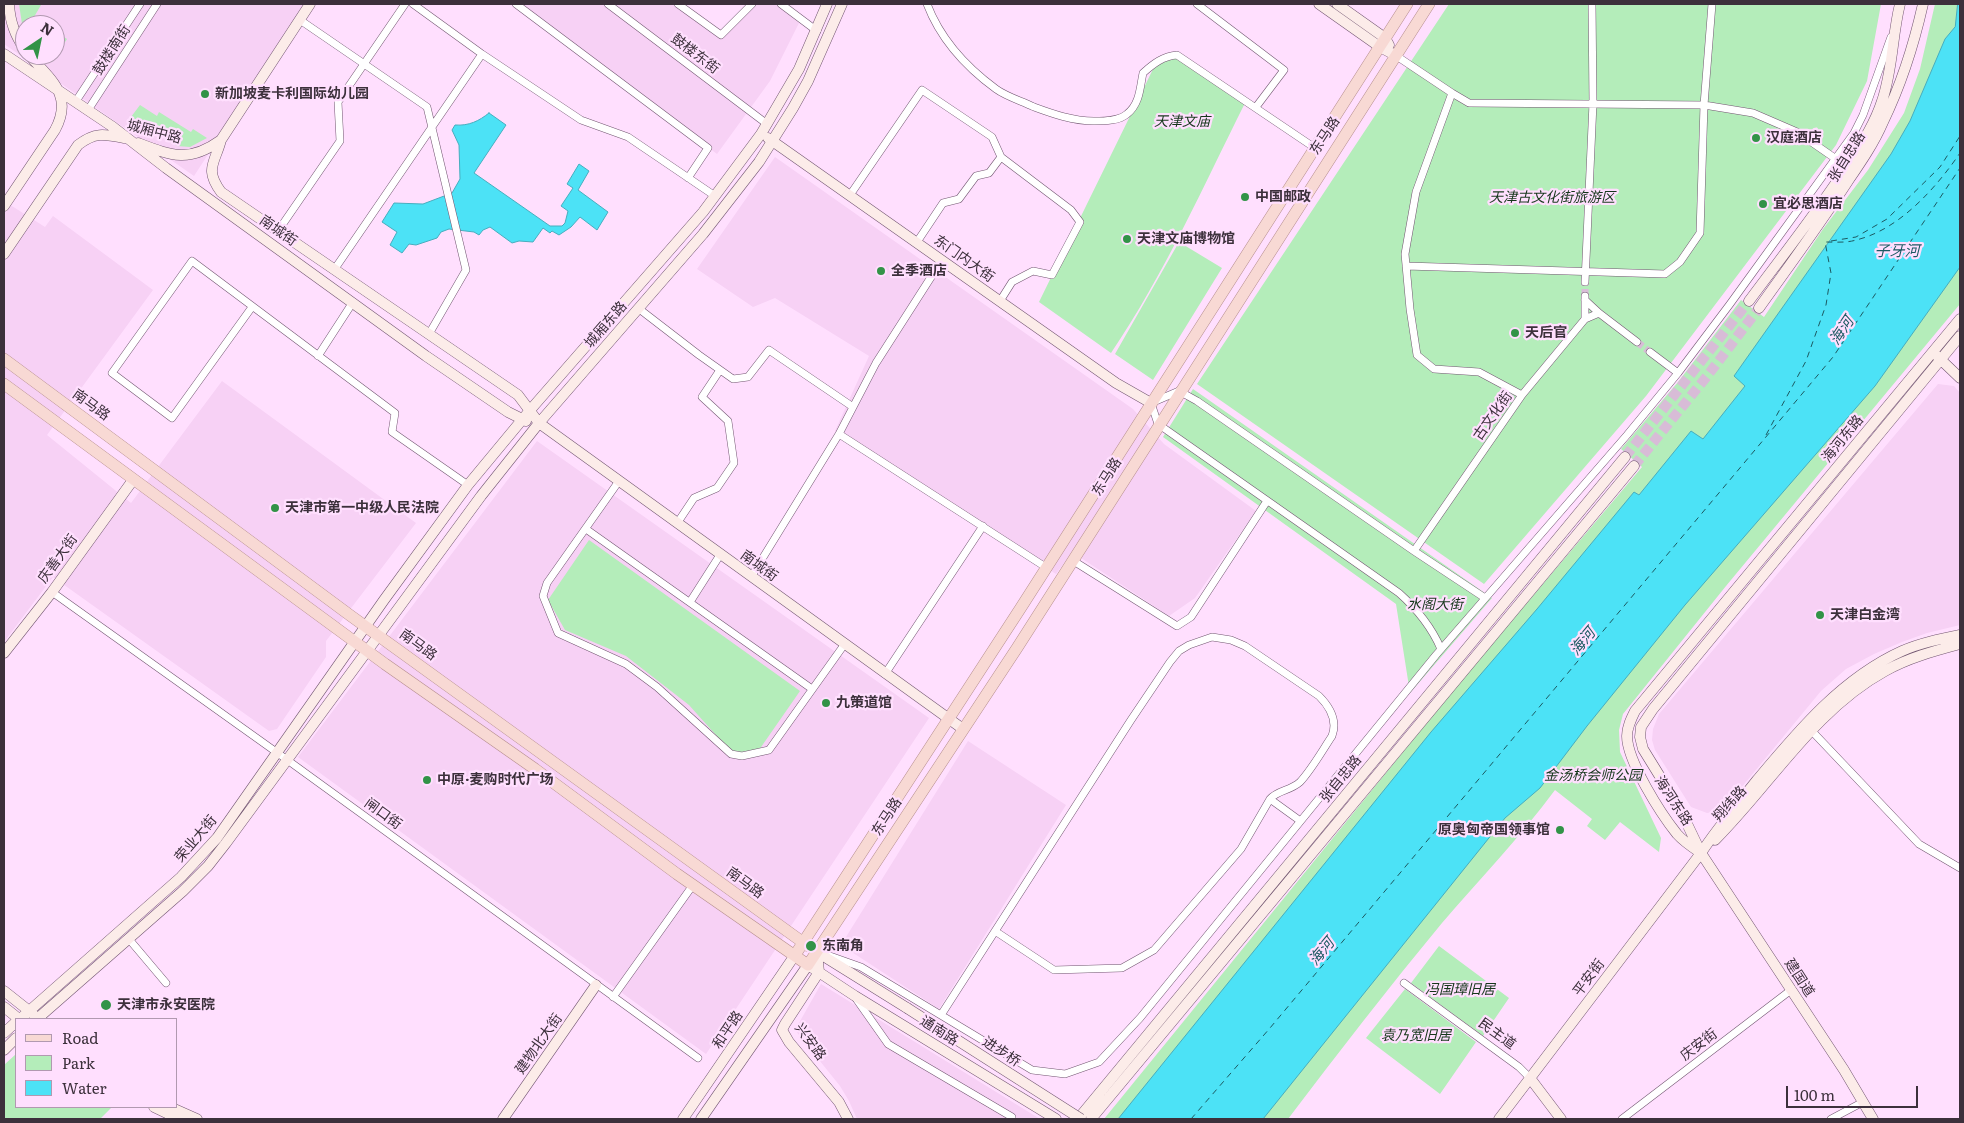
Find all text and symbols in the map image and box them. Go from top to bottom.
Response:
north arrow [15,15,65,65]
text: N [37,17,58,40]
street label: 鼓楼南街 [90,22,134,78]
street label: 鼓楼东街 [668,30,722,78]
place label: 新加坡麦卡利国际幼儿园 [215,86,369,102]
marker: 新加坡麦卡利国际幼儿园 [199,88,211,100]
park label: 天津文庙 [1154,114,1210,130]
street label: 东马路 [1307,114,1343,158]
street label: 城厢中路 [125,117,183,147]
street label: 张自忠路 [1825,129,1869,185]
place label: 汉庭酒店 [1766,130,1822,146]
marker: 汉庭酒店 [1750,132,1762,144]
place label: 中国邮政 [1255,189,1311,205]
park label: 天津古文化街旅游区 [1489,190,1615,206]
marker: 中国邮政 [1239,191,1251,203]
place label: 宜必思酒店 [1773,196,1843,212]
marker: 宜必思酒店 [1757,198,1769,210]
street label: 南城街 [256,212,300,250]
place label: 天津文庙博物馆 [1137,231,1235,247]
street label: 东门内大街 [931,232,997,286]
marker: 天津文庙博物馆 [1121,233,1133,245]
water label: 子牙河 [1875,243,1919,261]
place label: 全季酒店 [891,263,947,279]
marker: 全季酒店 [875,265,887,277]
street label: 城厢东路 [581,298,631,352]
water label: 海河 [1826,314,1858,348]
place label: 天后官 [1525,325,1567,341]
marker: 天后官 [1509,327,1521,339]
street label: 南马路 [69,386,113,424]
street label: 古文化街 [1470,388,1516,444]
street label: 海河东路 [1819,412,1867,466]
street label: 东马路 [1089,455,1125,499]
place label: 天津市第一中级人民法院 [285,500,439,516]
marker: 天津市第一中级人民法院 [269,502,281,514]
street label: 庆善大街 [35,531,81,587]
street label: 南城街 [737,547,781,585]
park label: 水阁大街 [1407,597,1463,613]
place label: 天津白金湾 [1830,607,1900,623]
marker: 天津白金湾 [1814,609,1826,621]
water label: 海河 [1566,625,1600,659]
street label: 南马路 [396,626,440,664]
place label: 九策道馆 [836,695,892,711]
marker: 九策道馆 [820,697,832,709]
street label: 张自忠路 [1317,752,1365,806]
park label: 金汤桥会师公园 [1544,768,1642,784]
place label: 中原·麦购时代广场 [437,772,554,788]
street label: 海河东路 [1651,773,1695,829]
marker: 中原·麦购时代广场 [421,774,433,786]
street label: 翔纬路 [1710,783,1750,825]
street label: 闸口街 [361,795,405,833]
street label: 东马路 [869,795,905,839]
street label: 荣业大街 [172,812,220,866]
place label: 原奥匈帝国领事馆 [1438,822,1550,838]
marker: 原奥匈帝国领事馆 [1554,824,1566,836]
street label: 南马路 [723,864,767,902]
water label: 海河 [1305,935,1339,969]
place label: 东南角 [822,938,864,954]
marker: 东南角 [804,939,818,953]
street label: 平安街 [1570,956,1608,1000]
street label: 建国道 [1781,956,1817,1000]
park label: 冯国璋旧居 [1425,982,1495,998]
place label: 天津市永安医院 [117,997,215,1013]
marker: 天津市永安医院 [99,998,113,1012]
street label: 和平路 [709,1008,747,1052]
street label: 建物北大街 [512,1011,566,1077]
street label: 通南路 [917,1013,961,1049]
street label: 民主道 [1475,1015,1519,1053]
legend [15,1018,178,1108]
street label: 兴安路 [791,1020,829,1064]
text: Road [62,1026,98,1049]
street label: 庆安街 [1677,1026,1721,1064]
park label: 袁乃宽旧居 [1381,1028,1451,1044]
street label: 进步桥 [979,1034,1023,1070]
text: Park [62,1051,95,1074]
text: Water [62,1076,107,1099]
scale bar [1789,1076,1922,1108]
text: 100 m [1794,1083,1835,1106]

